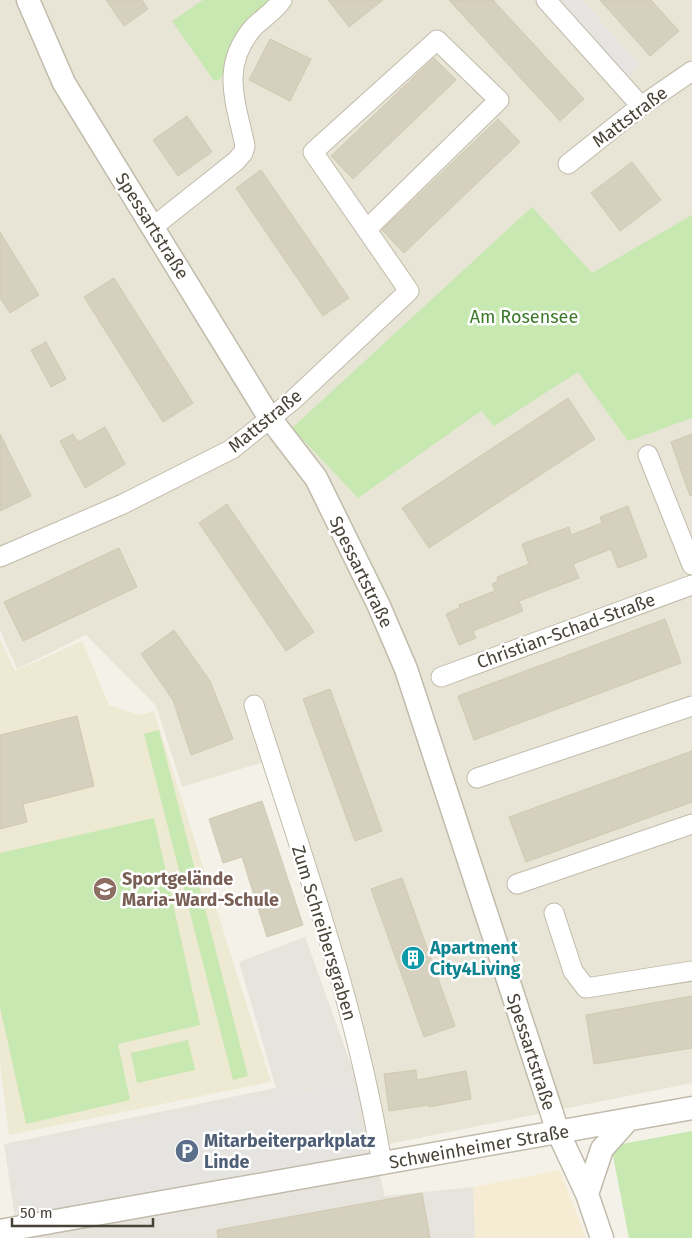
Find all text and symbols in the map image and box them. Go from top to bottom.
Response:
street label: Mattstraße [588,82,672,152]
street label: Spessartstraße [110,169,194,283]
park label: Am Rosensee [470,306,578,328]
street label: Mattstraße [224,385,306,457]
street label: Spessartstraße [324,513,398,631]
street label: Christian-Schad-Straße [474,588,658,674]
street label: Zum Schreibersgraben [287,843,361,1023]
place label: Sportgelände Maria-Ward-Schule [122,868,279,911]
school or university icon: Sportgelände Maria-Ward-Schule [92,876,118,902]
place label: Apartment City4Living [429,937,521,980]
building icon: Apartment City4Living [400,945,426,971]
street label: Spessartstraße [502,991,560,1113]
street label: Schweinheimer Straße [387,1120,571,1174]
place label: Mitarbeiterparkplatz Linde [204,1130,375,1173]
parking icon: Mitarbeiterparkplatz Linde [174,1138,200,1164]
scale bar [12,1196,154,1228]
text: 50 m [20,1204,53,1222]

